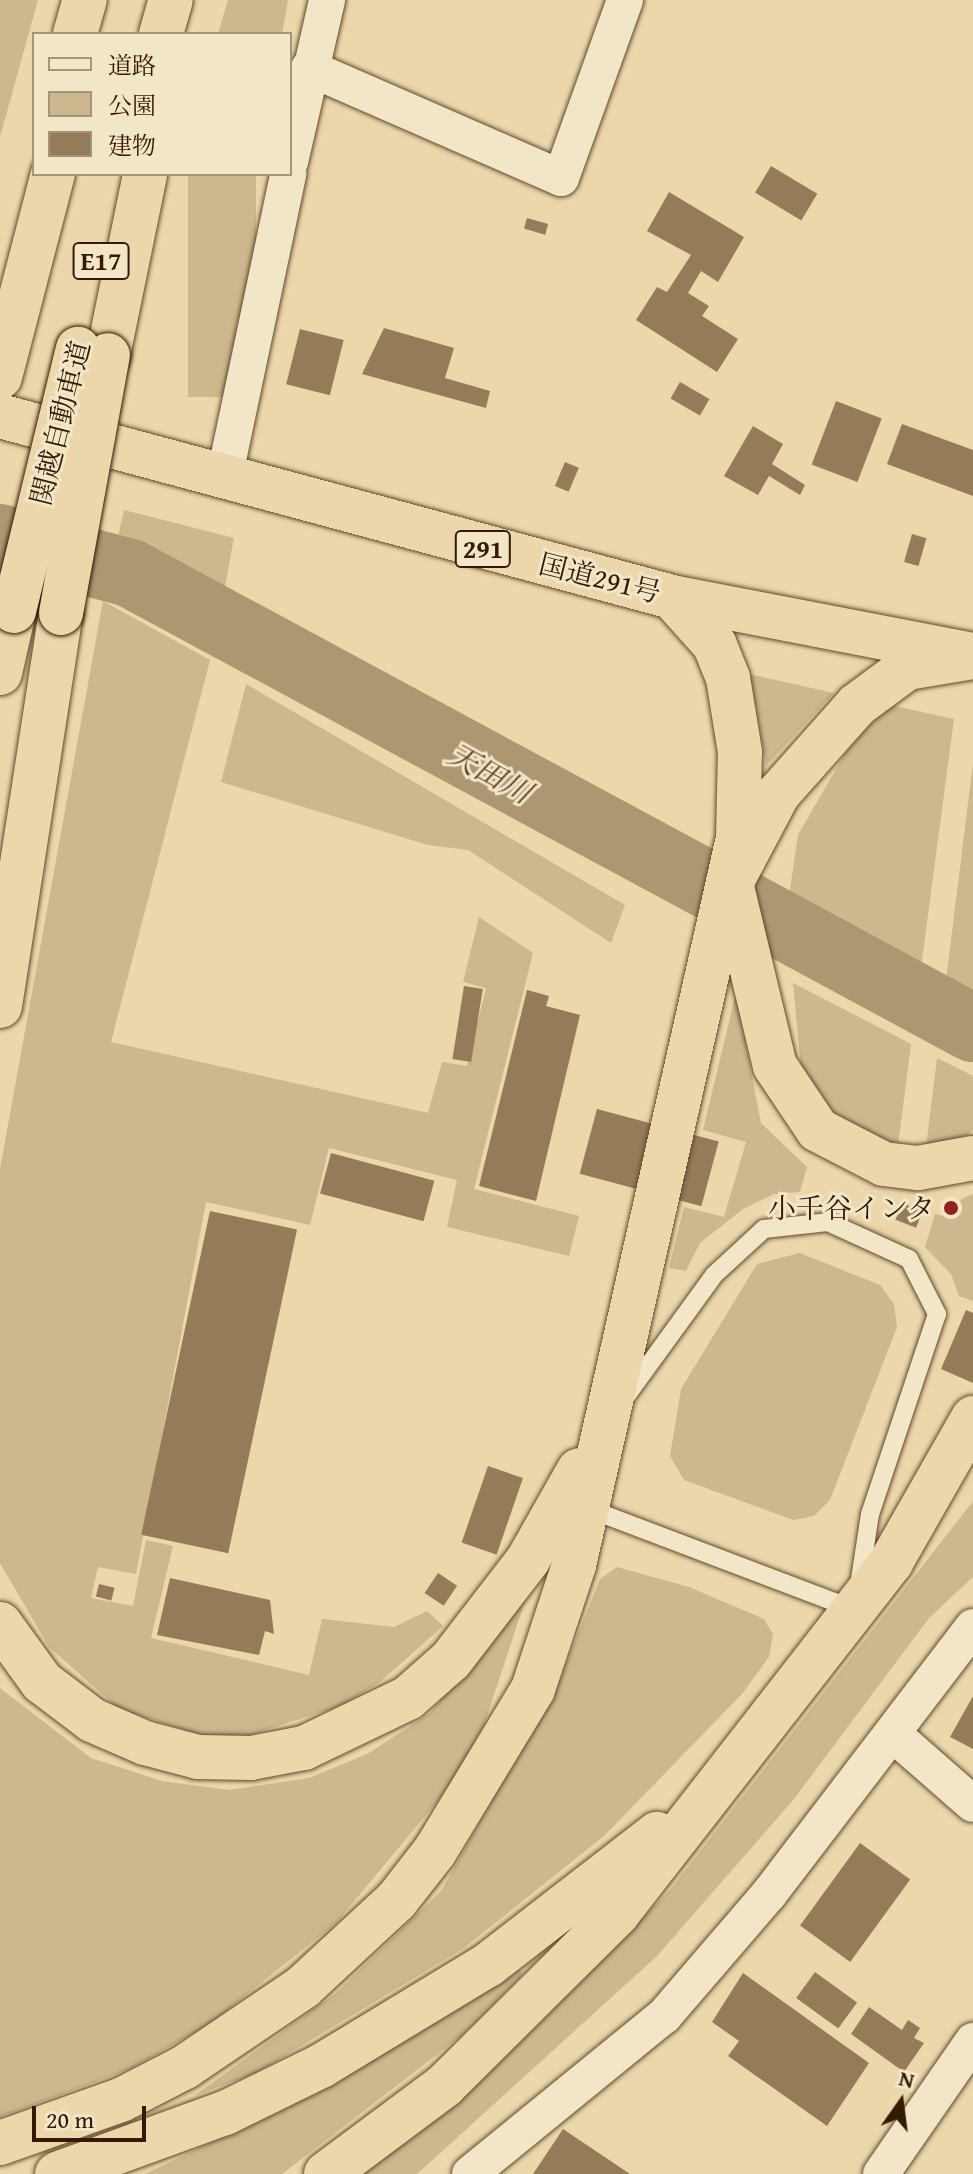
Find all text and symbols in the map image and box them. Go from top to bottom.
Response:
legend [32,32,292,176]
text: 道路 [108,48,156,83]
text: 公園 [108,88,156,123]
text: 建物 [108,128,156,163]
road number: E17 [71,239,131,283]
street label: 関越自動車道 [23,337,97,509]
road number: 291 [453,527,513,571]
street label: 国道291号 [536,547,664,609]
water label: 天田川 [442,735,538,811]
place label: 小千谷インタ [767,1191,935,1225]
marker: 小千谷インタ [942,1199,960,1217]
text: N [896,2061,918,2096]
north arrow [861,2062,941,2142]
scale bar [36,2090,150,2140]
text: 20 m [46,2102,94,2137]

